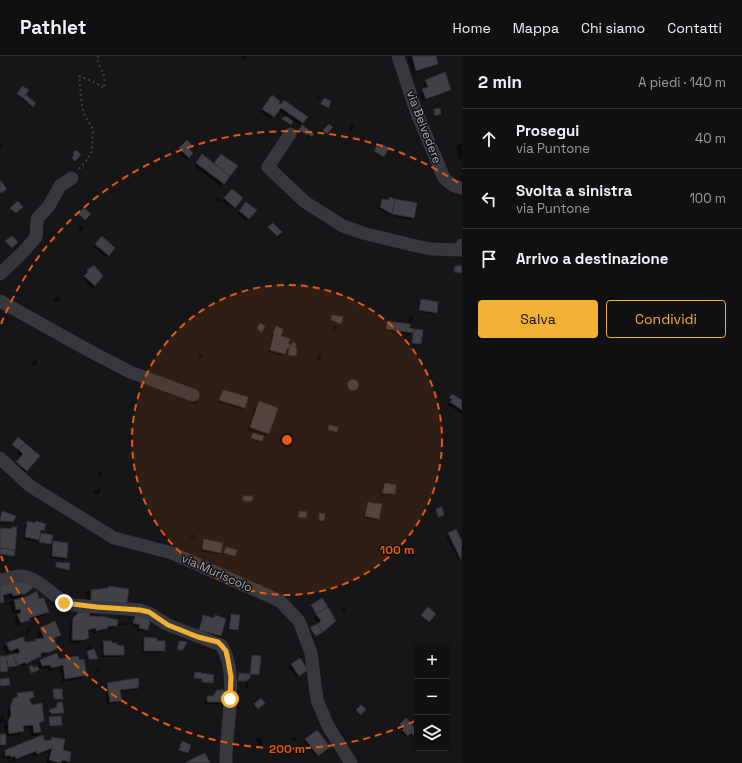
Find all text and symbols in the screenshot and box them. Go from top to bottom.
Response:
text: Pathlet [20,15,86,40]
text: Home [453,19,491,37]
text: Mappa [513,19,559,37]
text: Chi siamo [581,19,645,37]
text: Contatti [667,19,722,37]
text: 2 min [478,71,522,93]
text: A piedi · 140 m [638,74,726,91]
street label: via Belvedere [403,88,445,166]
text: Prosegui [516,121,579,140]
icon: ahead [478,128,500,150]
text: 40 m [695,130,726,147]
text: via Puntone [516,140,590,157]
text: Svolta a sinistra [516,181,632,200]
icon: left [478,188,500,210]
text: 100 m [689,190,726,207]
text: via Puntone [516,200,590,217]
icon: arrive [478,248,500,270]
text: Arrivo a destinazione [516,249,668,268]
button: Salva [478,300,598,338]
button: Condividi [606,300,726,338]
centre of rings [280,433,294,447]
text: 100 m [380,542,414,558]
street label: via Muriscolo [179,550,255,596]
route end [55,594,73,612]
map controls [414,643,450,751]
button: + [414,643,450,679]
button: − [414,679,450,715]
route start [221,690,239,708]
button: layers [414,715,450,751]
text: 200 m [269,741,305,757]

